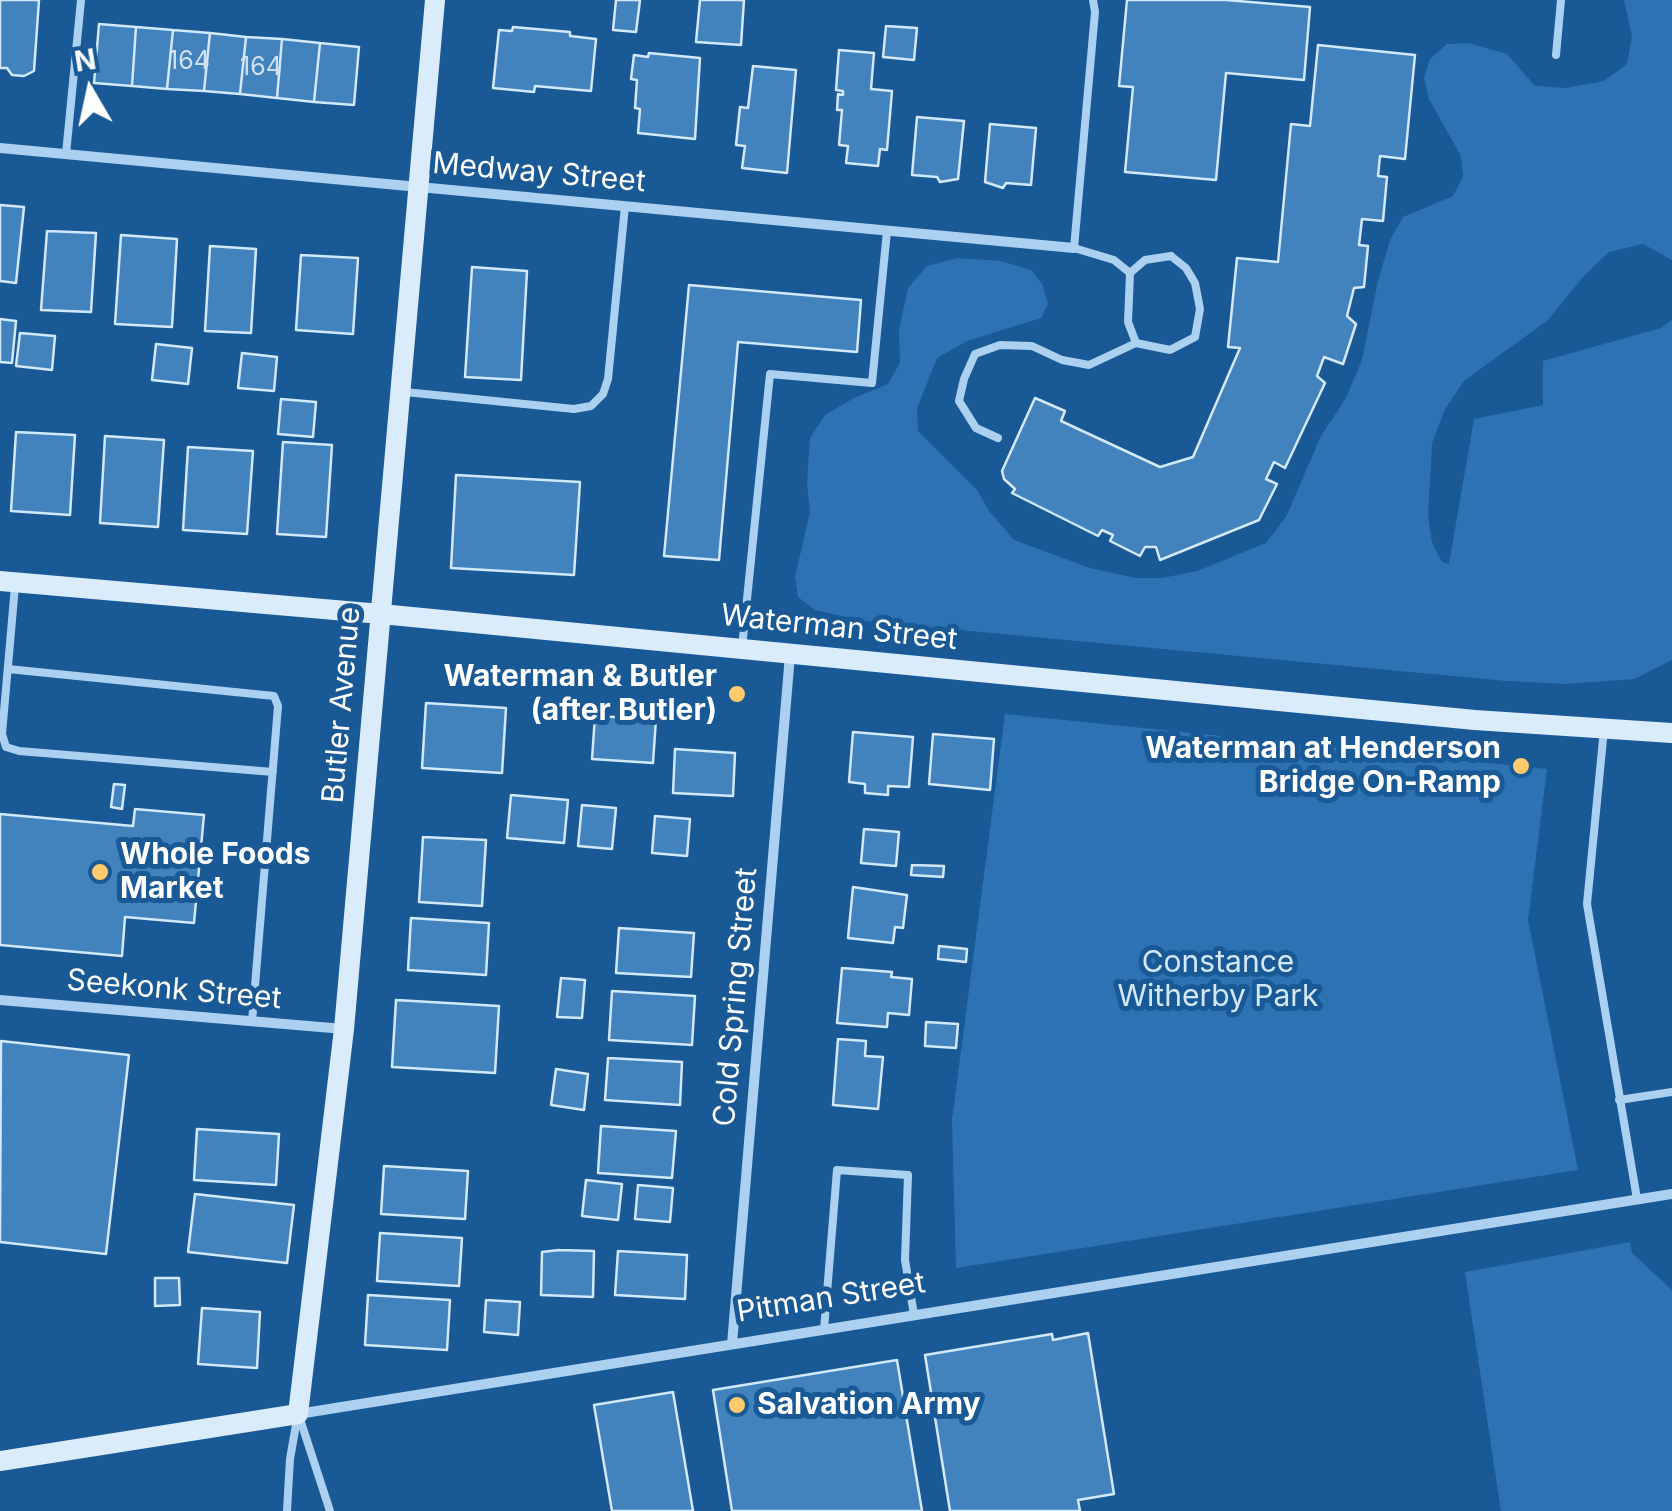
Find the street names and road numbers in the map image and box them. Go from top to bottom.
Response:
street label: Medway Street [431,146,647,200]
street label: Waterman Street [719,598,959,658]
street label: Butler Avenue [315,605,369,805]
street label: Cold Spring Street [707,866,765,1128]
street label: Seekonk Street [65,963,283,1017]
street label: Pitman Street [734,1265,928,1331]

